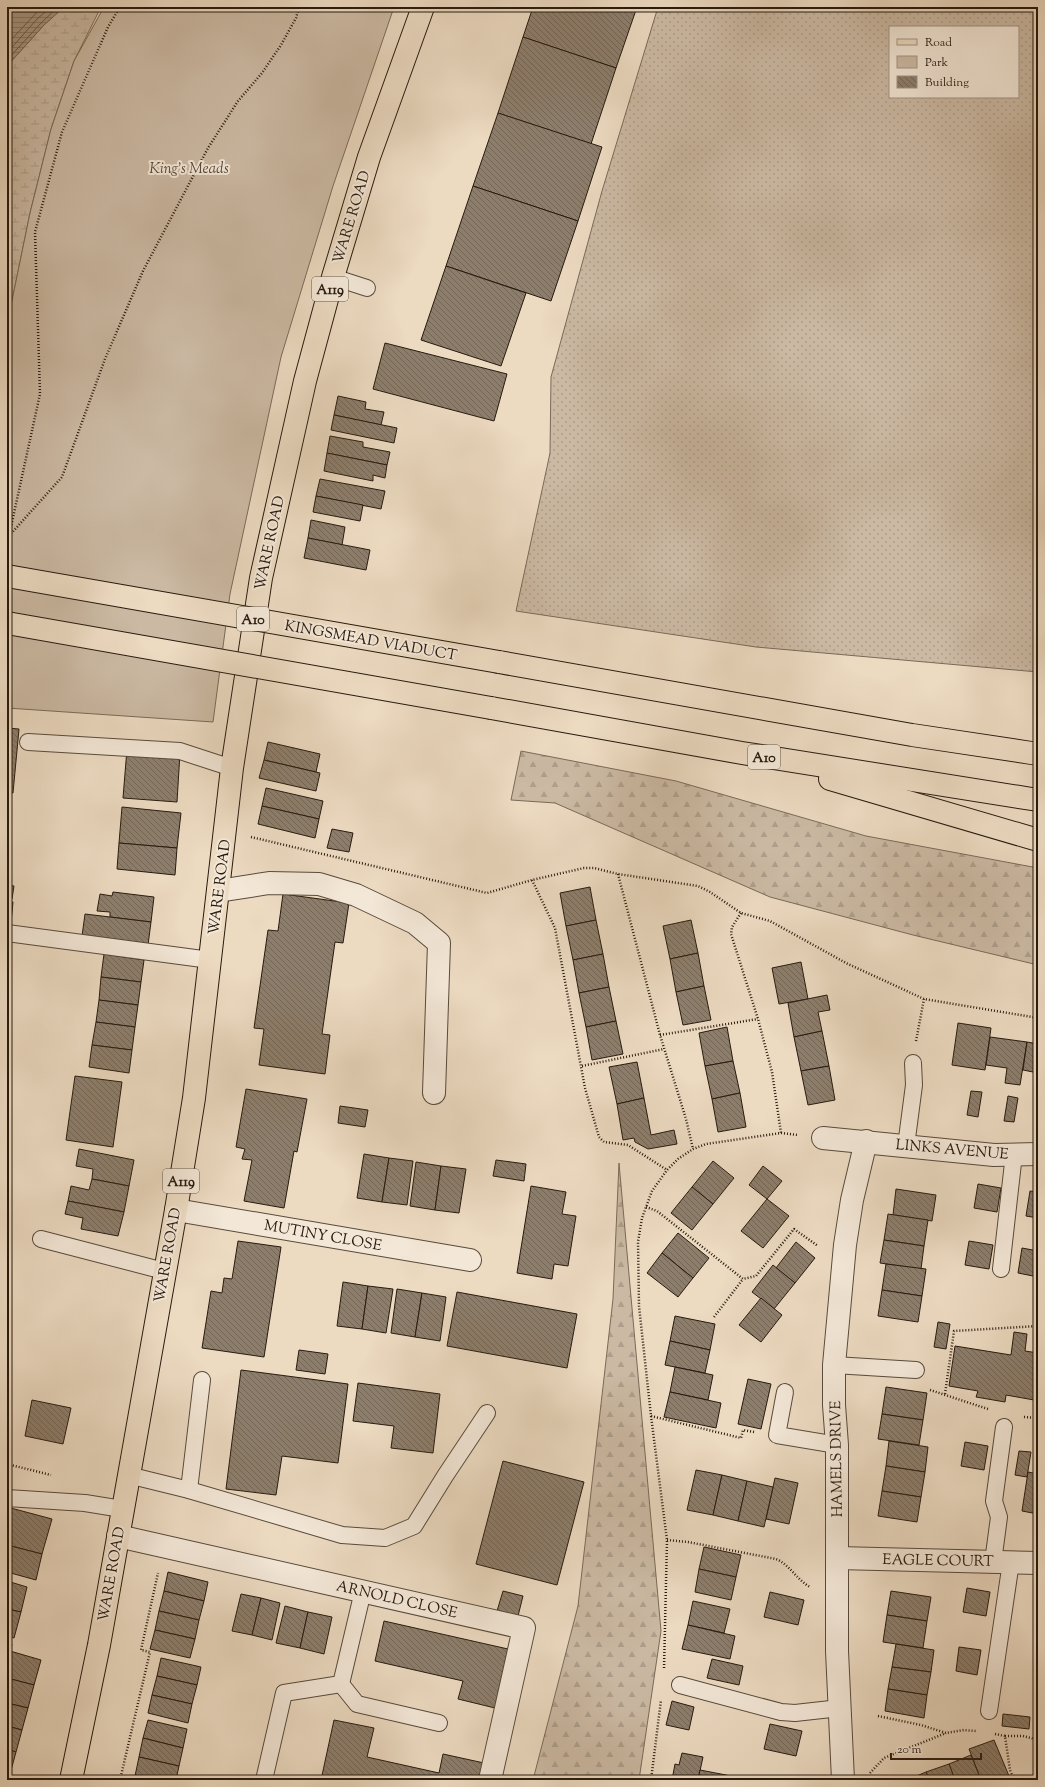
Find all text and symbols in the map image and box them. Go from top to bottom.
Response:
legend [889,26,1019,98]
text: Road [925,34,952,52]
text: Park [925,54,948,72]
text: Building [925,74,969,92]
park label: King's Meads [149,159,229,180]
street label: WARE ROAD [328,168,377,267]
road number: A119 [312,277,348,301]
street label: WARE ROAD [250,494,291,593]
road number: A10 [237,607,269,631]
street label: KINGSMEAD VIADUCT [283,616,459,667]
road number: A10 [748,745,780,769]
street label: WARE ROAD [204,838,237,936]
street label: LINKS AVENUE [895,1135,1009,1166]
road number: A119 [163,1169,199,1193]
street label: WARE ROAD [150,1206,187,1304]
street label: MUTINY CLOSE [262,1216,383,1257]
street label: HAMELS DRIVE [826,1400,849,1518]
street label: WARE ROAD [94,1525,131,1623]
street label: EAGLE COURT [882,1550,994,1573]
street label: ARNOLD CLOSE [334,1576,459,1625]
scale bar [891,1735,981,1761]
text: 20 m [897,1741,922,1759]

